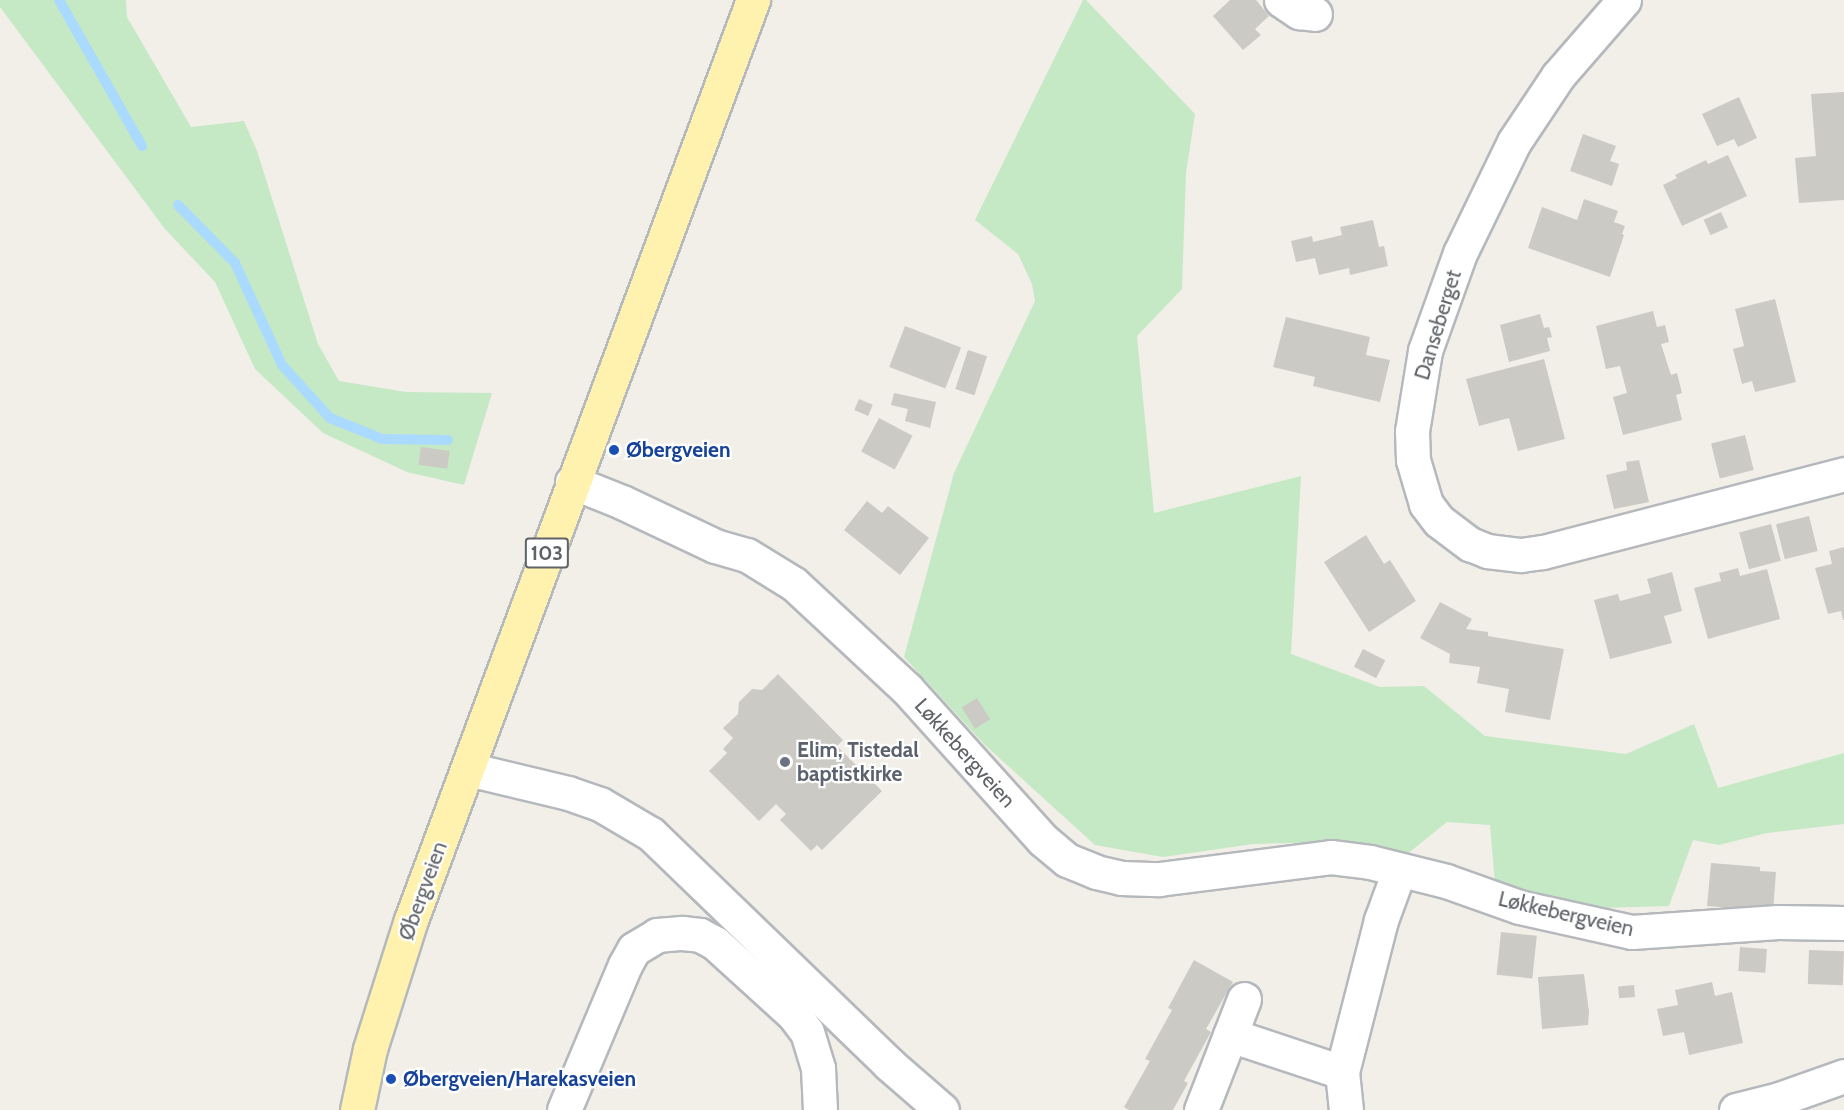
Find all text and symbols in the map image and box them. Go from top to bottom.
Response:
street label: Danseberget [1409,267,1467,383]
place label: Øbergveien [626,437,730,463]
marker: Øbergveien [607,443,621,457]
road number: 103 [524,536,570,570]
street label: Løkkebergveien [909,693,1021,813]
place label: Elim, Tistedal baptistkirke [797,737,919,787]
marker: Elim, Tistedal baptistkirke [778,755,792,769]
street label: Øbergveien [394,838,452,944]
street label: Løkkebergveien [1496,886,1636,942]
place label: Øbergveien/Harekasveien [403,1066,636,1092]
marker: Øbergveien/Harekasveien [384,1072,398,1086]

